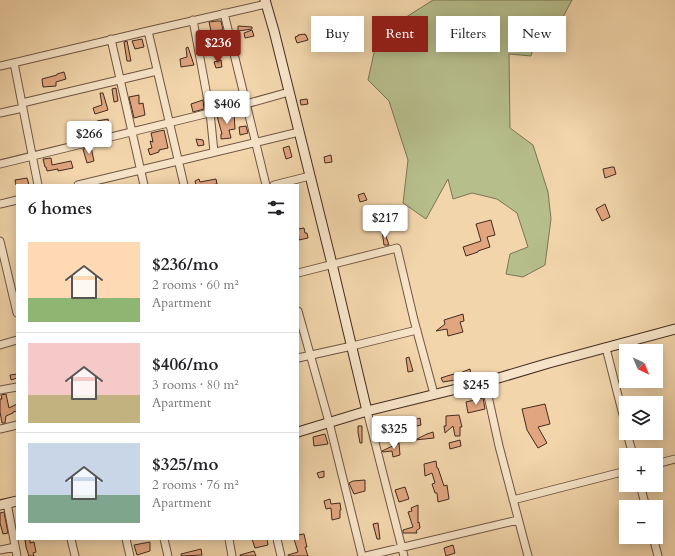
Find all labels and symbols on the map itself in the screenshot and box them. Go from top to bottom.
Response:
pin: $236 [194,30,242,64]
pin: $406 [203,91,251,125]
pin: $266 [65,121,113,155]
pin: $217 [361,205,409,239]
north arrow [619,344,663,388]
pin: $245 [452,372,500,406]
pin: $325 [370,416,418,450]

